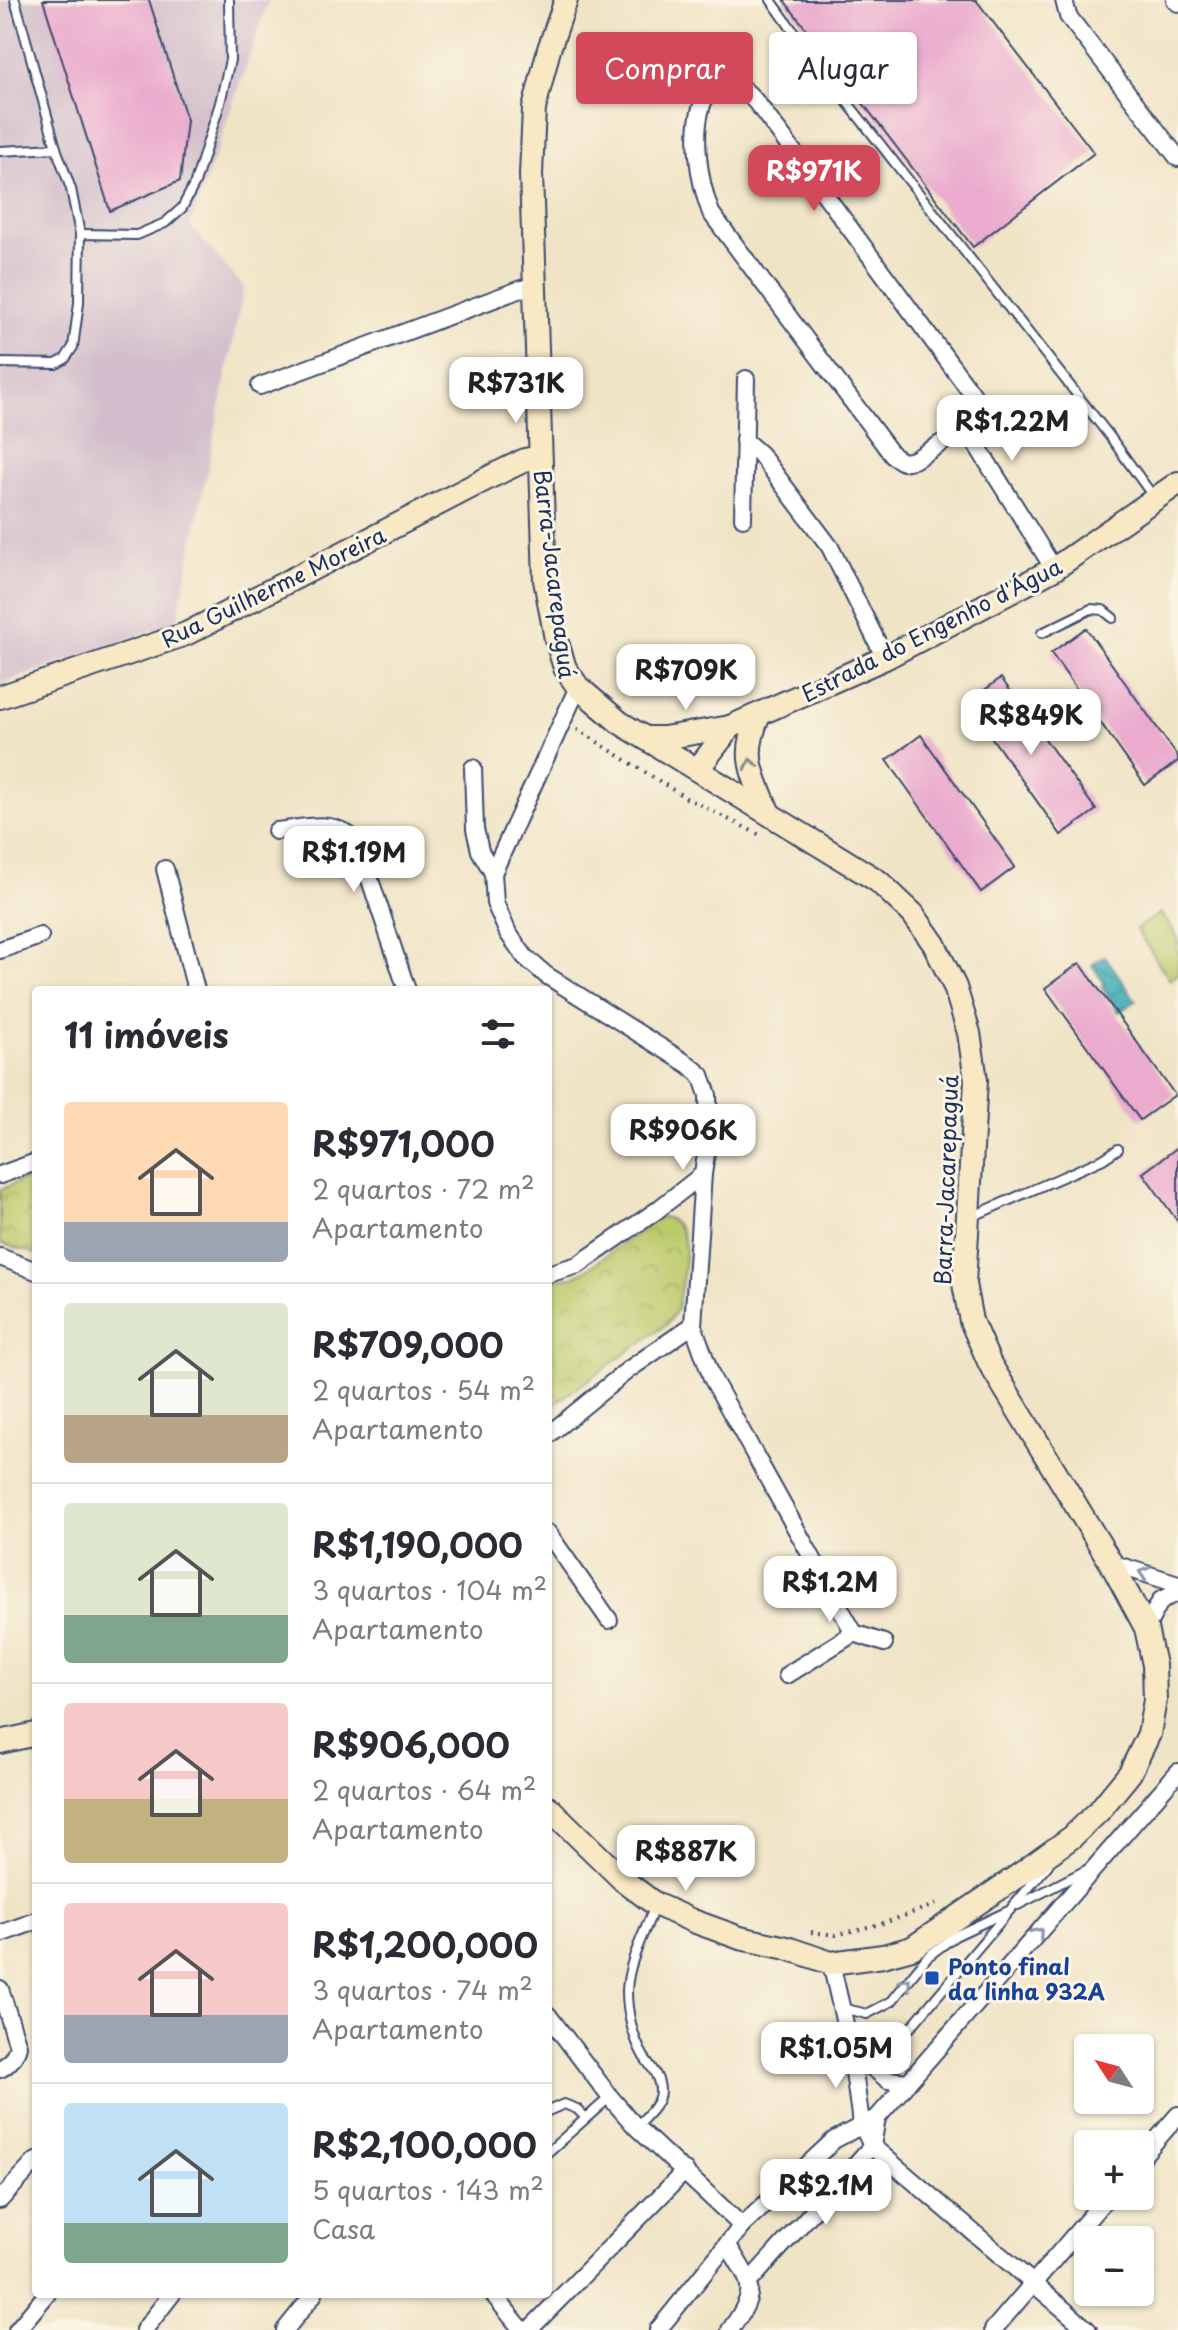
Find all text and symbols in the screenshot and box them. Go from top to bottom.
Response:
chip: Comprar [576,32,753,104]
chip: Alugar [769,32,917,104]
pin: R$971K [749,145,879,213]
text: R$971K [766,151,862,190]
pin: R$731K [451,357,581,425]
text: R$731K [467,363,565,402]
pin: R$1.22M [938,395,1086,463]
text: R$1.22M [955,401,1069,440]
street label: Barra-Jacarepaguá [527,468,585,681]
street label: Rua Guilherme Moreira [155,517,391,655]
street label: Estrada do Engenho d'Água [795,549,1067,709]
pin: R$709K [621,644,751,712]
text: R$709K [634,650,738,689]
pin: R$849K [966,689,1096,757]
text: R$849K [979,695,1083,734]
one-way arrow [744,757,761,771]
pin: R$1.19M [280,826,428,894]
text: R$1.19M [302,832,406,871]
text: 11 imóveis [64,1008,229,1060]
icon: filters [476,1012,520,1056]
street label: Barra-Jacarepaguá [925,1074,965,1286]
pin: R$906K [618,1104,748,1172]
text: R$906K [629,1110,737,1149]
text: R$971,000 [312,1117,495,1169]
icon: home [128,1134,224,1230]
text: 2 quartos · 72 m² [312,1169,535,1208]
text: Apartamento [312,1208,483,1247]
text: R$709,000 [312,1318,504,1370]
icon: home [128,1335,224,1431]
text: 2 quartos · 54 m² [312,1370,535,1409]
text: Apartamento [312,1409,483,1448]
text: R$1,190,000 [312,1518,523,1570]
icon: home [128,1535,224,1631]
pin: R$1.2M [765,1556,895,1624]
text: R$1.2M [782,1562,878,1601]
one-way arrow [1138,1566,1152,1582]
text: 3 quartos · 104 m² [312,1570,547,1609]
text: Apartamento [312,1609,483,1648]
text: R$906,000 [312,1718,510,1770]
icon: home [128,1735,224,1831]
text: 2 quartos · 64 m² [312,1770,536,1809]
text: Apartamento [312,1809,483,1848]
pin: R$887K [621,1825,751,1893]
text: R$887K [635,1831,737,1870]
text: R$1,200,000 [312,1918,538,1970]
one-way arrow [1029,1928,1043,1943]
icon: home [128,1935,224,2031]
place label: Ponto final da linha 932A [948,1949,1105,2007]
marker: Ponto final da linha 932A [923,1969,941,1987]
text: 3 quartos · 74 m² [312,1970,533,2009]
one-way arrow [896,1978,911,1992]
text: Apartamento [312,2009,483,2048]
pin: R$1.05M [762,2022,910,2090]
text: R$1.05M [779,2028,893,2067]
north arrow [1074,2034,1154,2114]
map controls [1074,2034,1154,2306]
text: R$2,100,000 [312,2118,537,2170]
button: + [1074,2130,1154,2210]
icon: home [128,2135,224,2231]
pin: R$2.1M [761,2159,891,2227]
text: R$2.1M [778,2165,874,2204]
text: 5 quartos · 143 m² [312,2170,544,2209]
text: Casa [312,2209,375,2248]
button: − [1074,2226,1154,2306]

